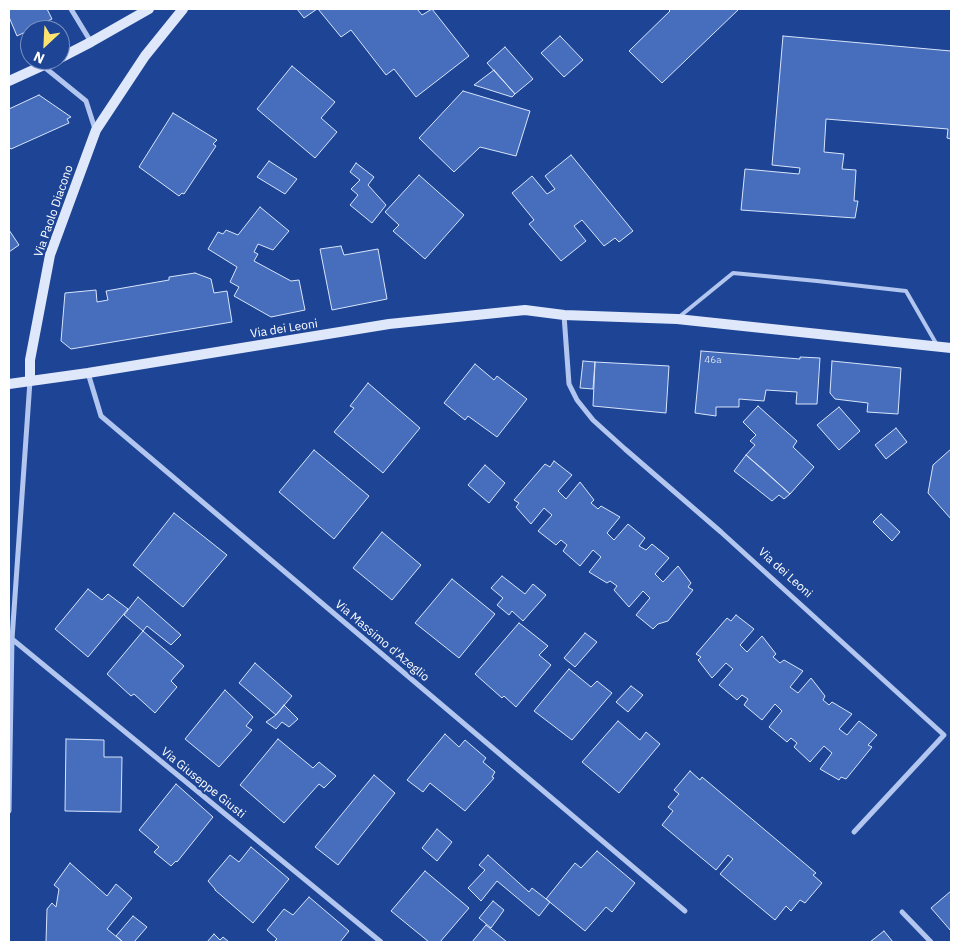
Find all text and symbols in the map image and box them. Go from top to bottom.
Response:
north arrow [20,20,70,70]
text: N [31,47,47,68]
street label: Via Paolo Diacono [32,163,76,259]
street label: Via dei Leoni [249,317,319,341]
house number: 46a [704,354,722,366]
street label: Via dei Leoni [755,545,815,601]
street label: Via Massimo d'Azeglio [332,597,432,685]
street label: Via Giuseppe Giusti [158,744,248,822]

